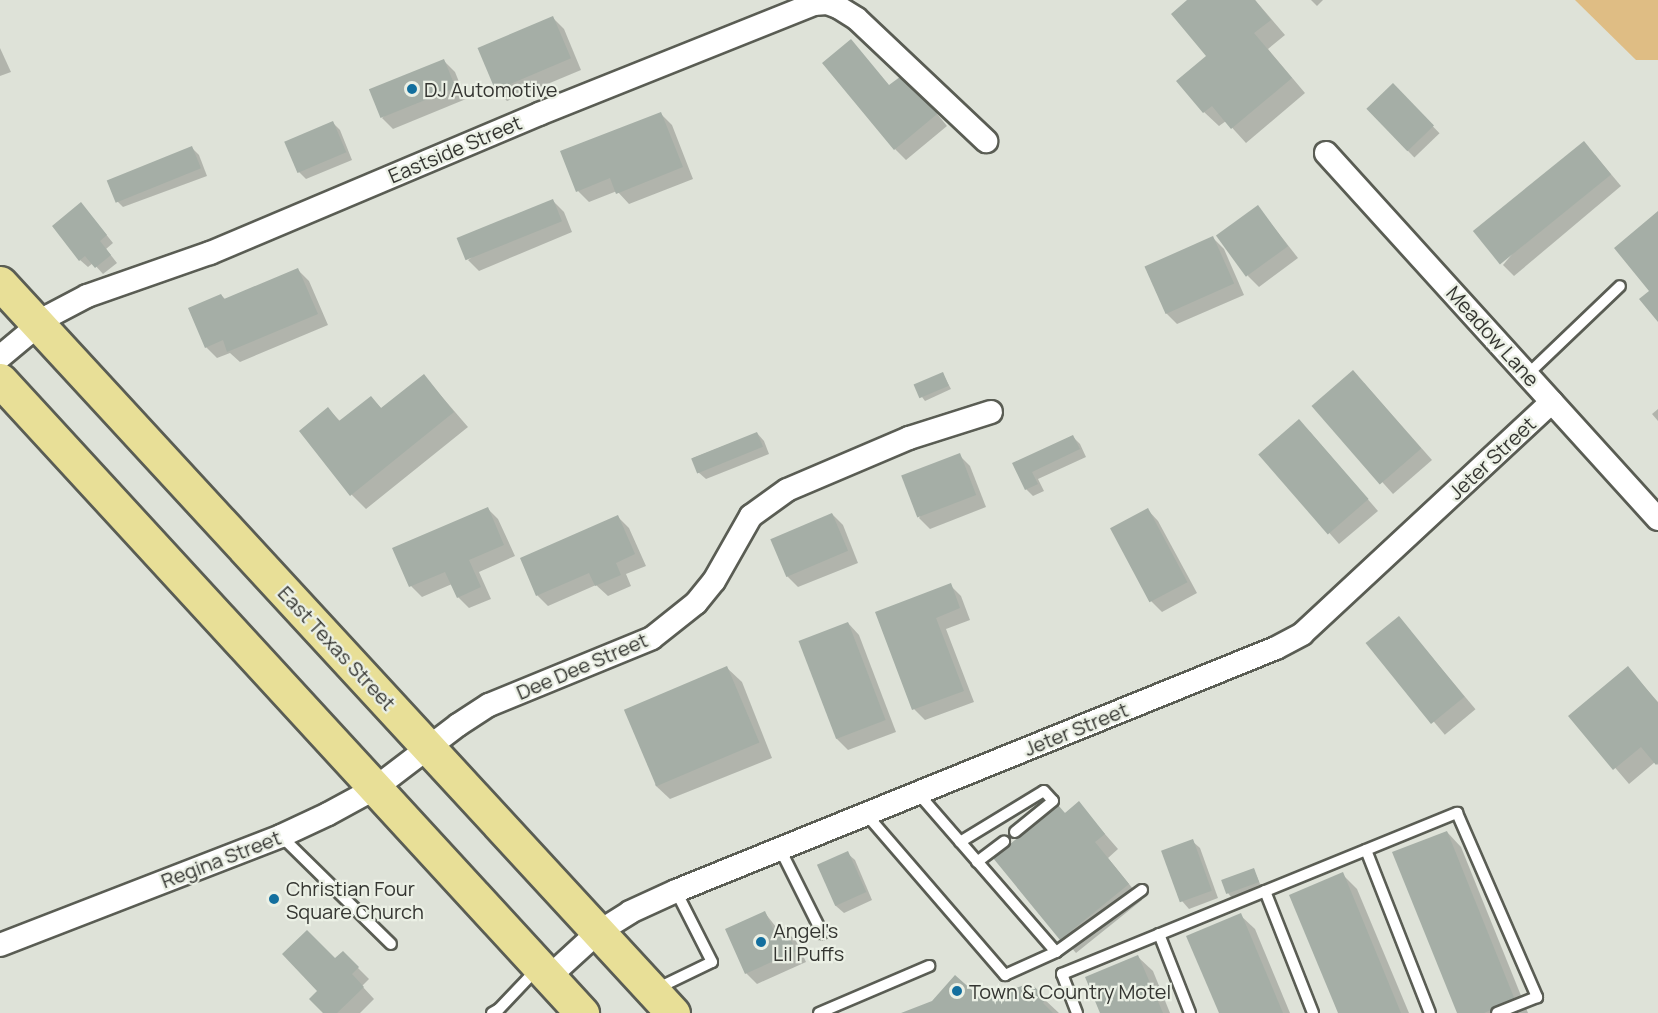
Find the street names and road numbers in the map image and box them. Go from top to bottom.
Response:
street label: Eastside Street [385,110,525,188]
street label: Meadow Lane [1442,281,1544,391]
street label: Jeter Street [1444,412,1540,504]
street label: East Texas Street [273,581,401,715]
street label: Dee Dee Street [513,628,651,704]
street label: Jeter Street [1020,697,1132,761]
street label: Regina Street [158,825,284,893]

